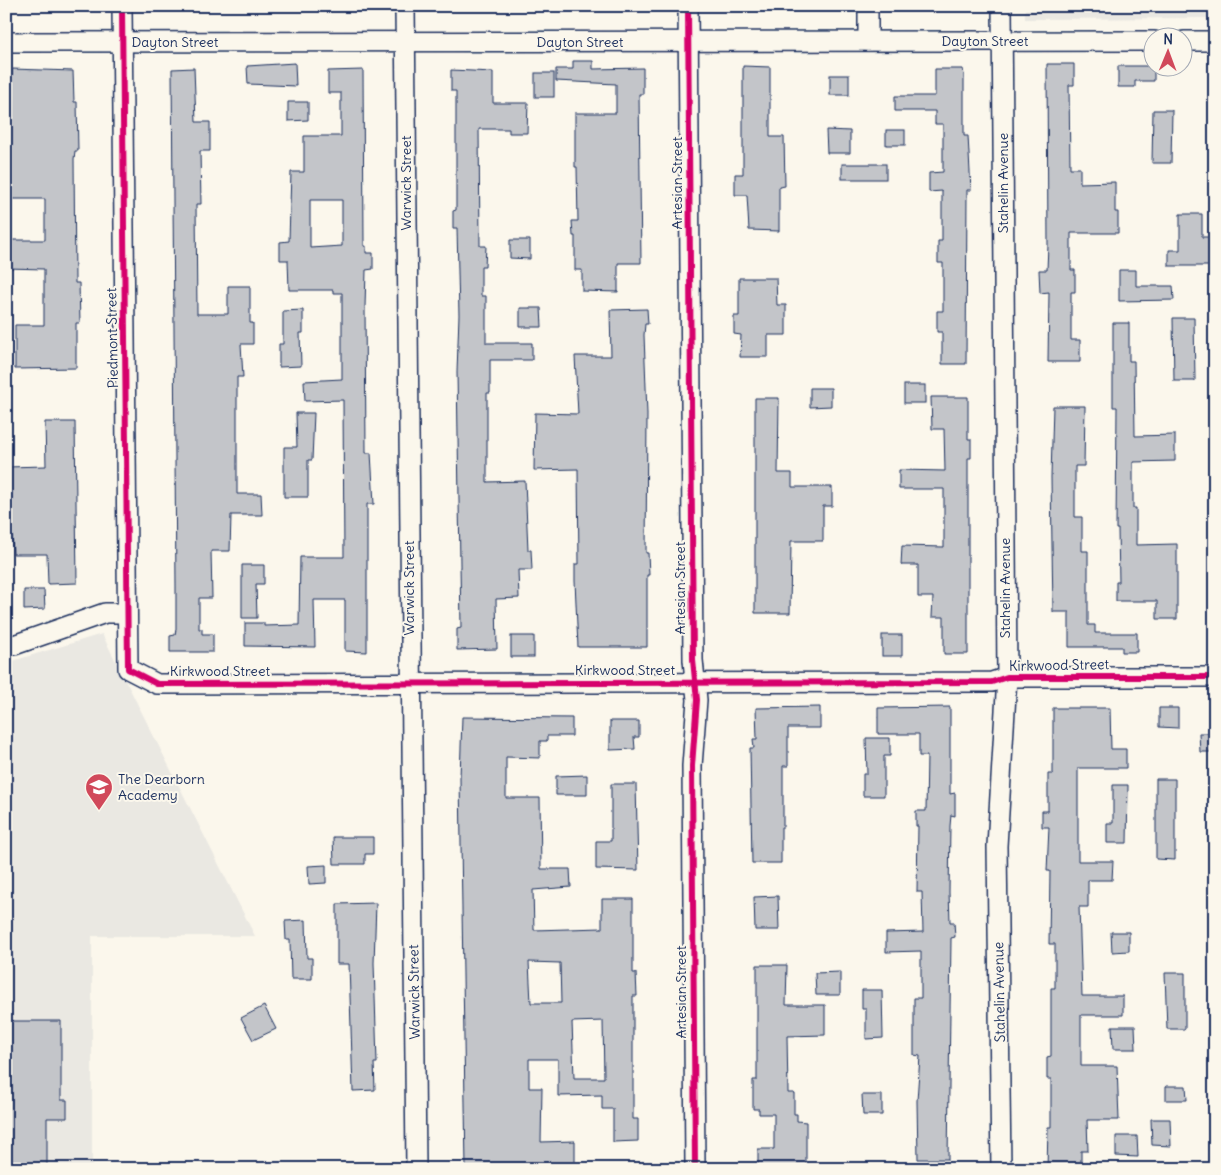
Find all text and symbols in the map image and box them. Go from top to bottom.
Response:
north arrow [1144,28,1194,78]
text: N [1163,30,1173,48]
street label: Dayton Street [941,32,1029,50]
street label: Dayton Street [131,33,219,51]
street label: Dayton Street [536,33,624,51]
street label: Stahelin Avenue [994,133,1012,233]
street label: Warwick Street [397,135,415,231]
street label: Artesian Street [668,136,686,230]
street label: Piedmont Street [102,287,122,389]
street label: Stahelin Avenue [996,538,1014,638]
street label: Warwick Street [400,540,418,636]
street label: Artesian Street [671,541,689,635]
street label: Kirkwood Street [1009,655,1110,675]
street label: Kirkwood Street [575,661,675,679]
street label: Kirkwood Street [170,662,270,680]
place label: The Dearborn Academy [118,770,205,804]
school or university icon: The Dearborn Academy [84,772,114,811]
street label: Stahelin Avenue [989,942,1009,1042]
street label: Warwick Street [404,944,424,1040]
street label: Artesian Street [672,945,690,1039]

